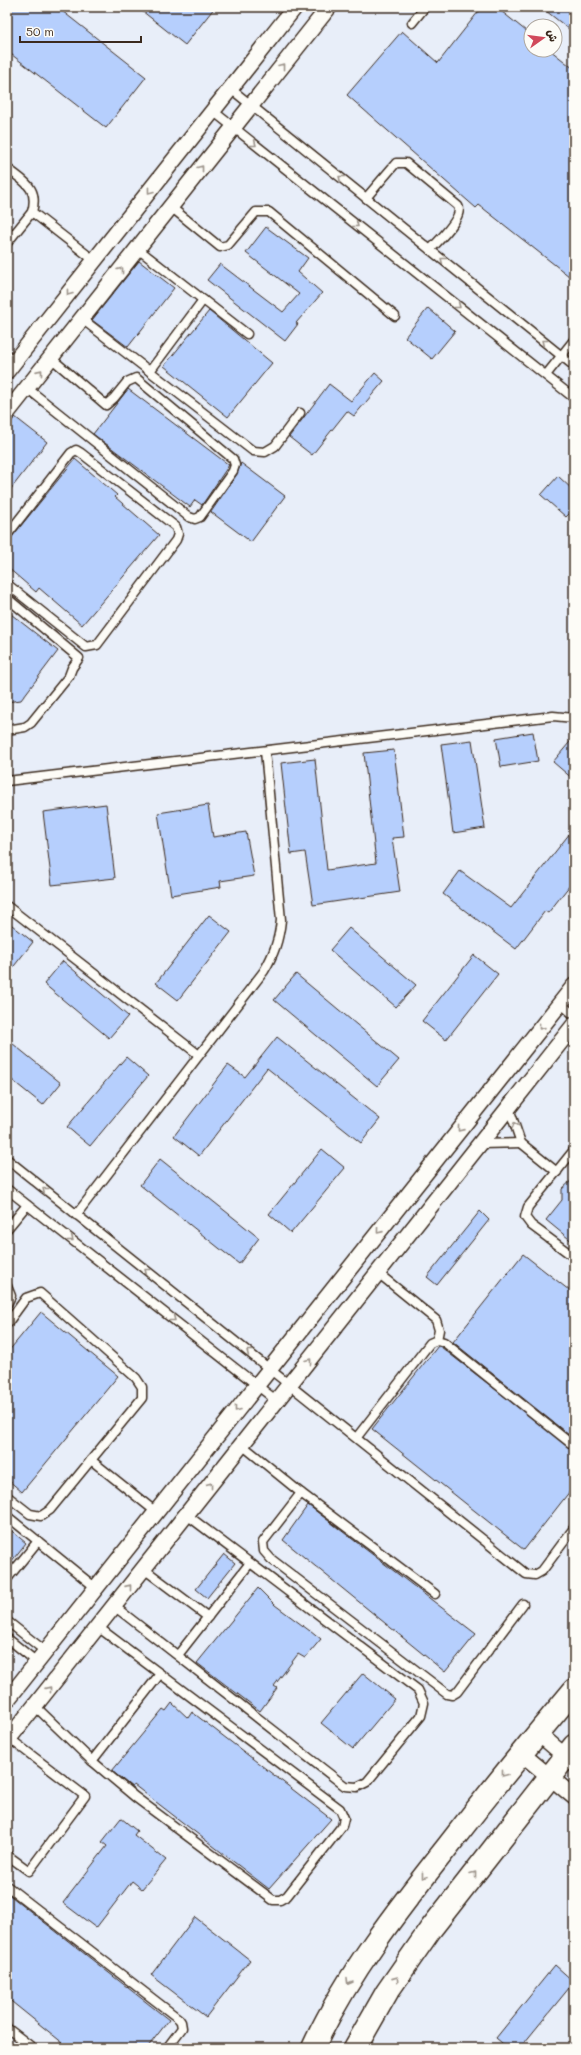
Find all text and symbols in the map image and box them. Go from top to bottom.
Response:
scale bar [20,18,141,44]
north arrow [523,18,563,58]
text: 50 m [26,23,54,39]
text: ش [544,28,562,43]
one-way arrow [277,64,284,71]
one-way arrow [250,140,257,147]
one-way arrow [197,166,204,173]
one-way arrow [339,176,346,183]
one-way arrow [147,187,154,194]
one-way arrow [352,220,359,227]
one-way arrow [440,258,447,265]
one-way arrow [116,268,123,275]
one-way arrow [66,289,73,296]
one-way arrow [454,301,461,308]
one-way arrow [541,339,548,346]
one-way arrow [35,369,42,376]
one-way arrow [539,1023,546,1030]
one-way arrow [511,1122,520,1129]
one-way arrow [458,1124,465,1132]
one-way arrow [43,1187,50,1194]
one-way arrow [377,1226,384,1233]
one-way arrow [66,1235,73,1242]
one-way arrow [145,1268,152,1275]
one-way arrow [169,1315,176,1322]
one-way arrow [246,1349,254,1356]
one-way arrow [304,1359,311,1366]
one-way arrow [235,1405,242,1412]
one-way arrow [206,1483,213,1490]
one-way arrow [125,1584,132,1591]
one-way arrow [44,1686,51,1693]
one-way arrow [502,1769,509,1776]
one-way arrow [422,1871,429,1878]
one-way arrow [469,1872,476,1879]
one-way arrow [391,1976,398,1983]
one-way arrow [347,1978,354,1986]

